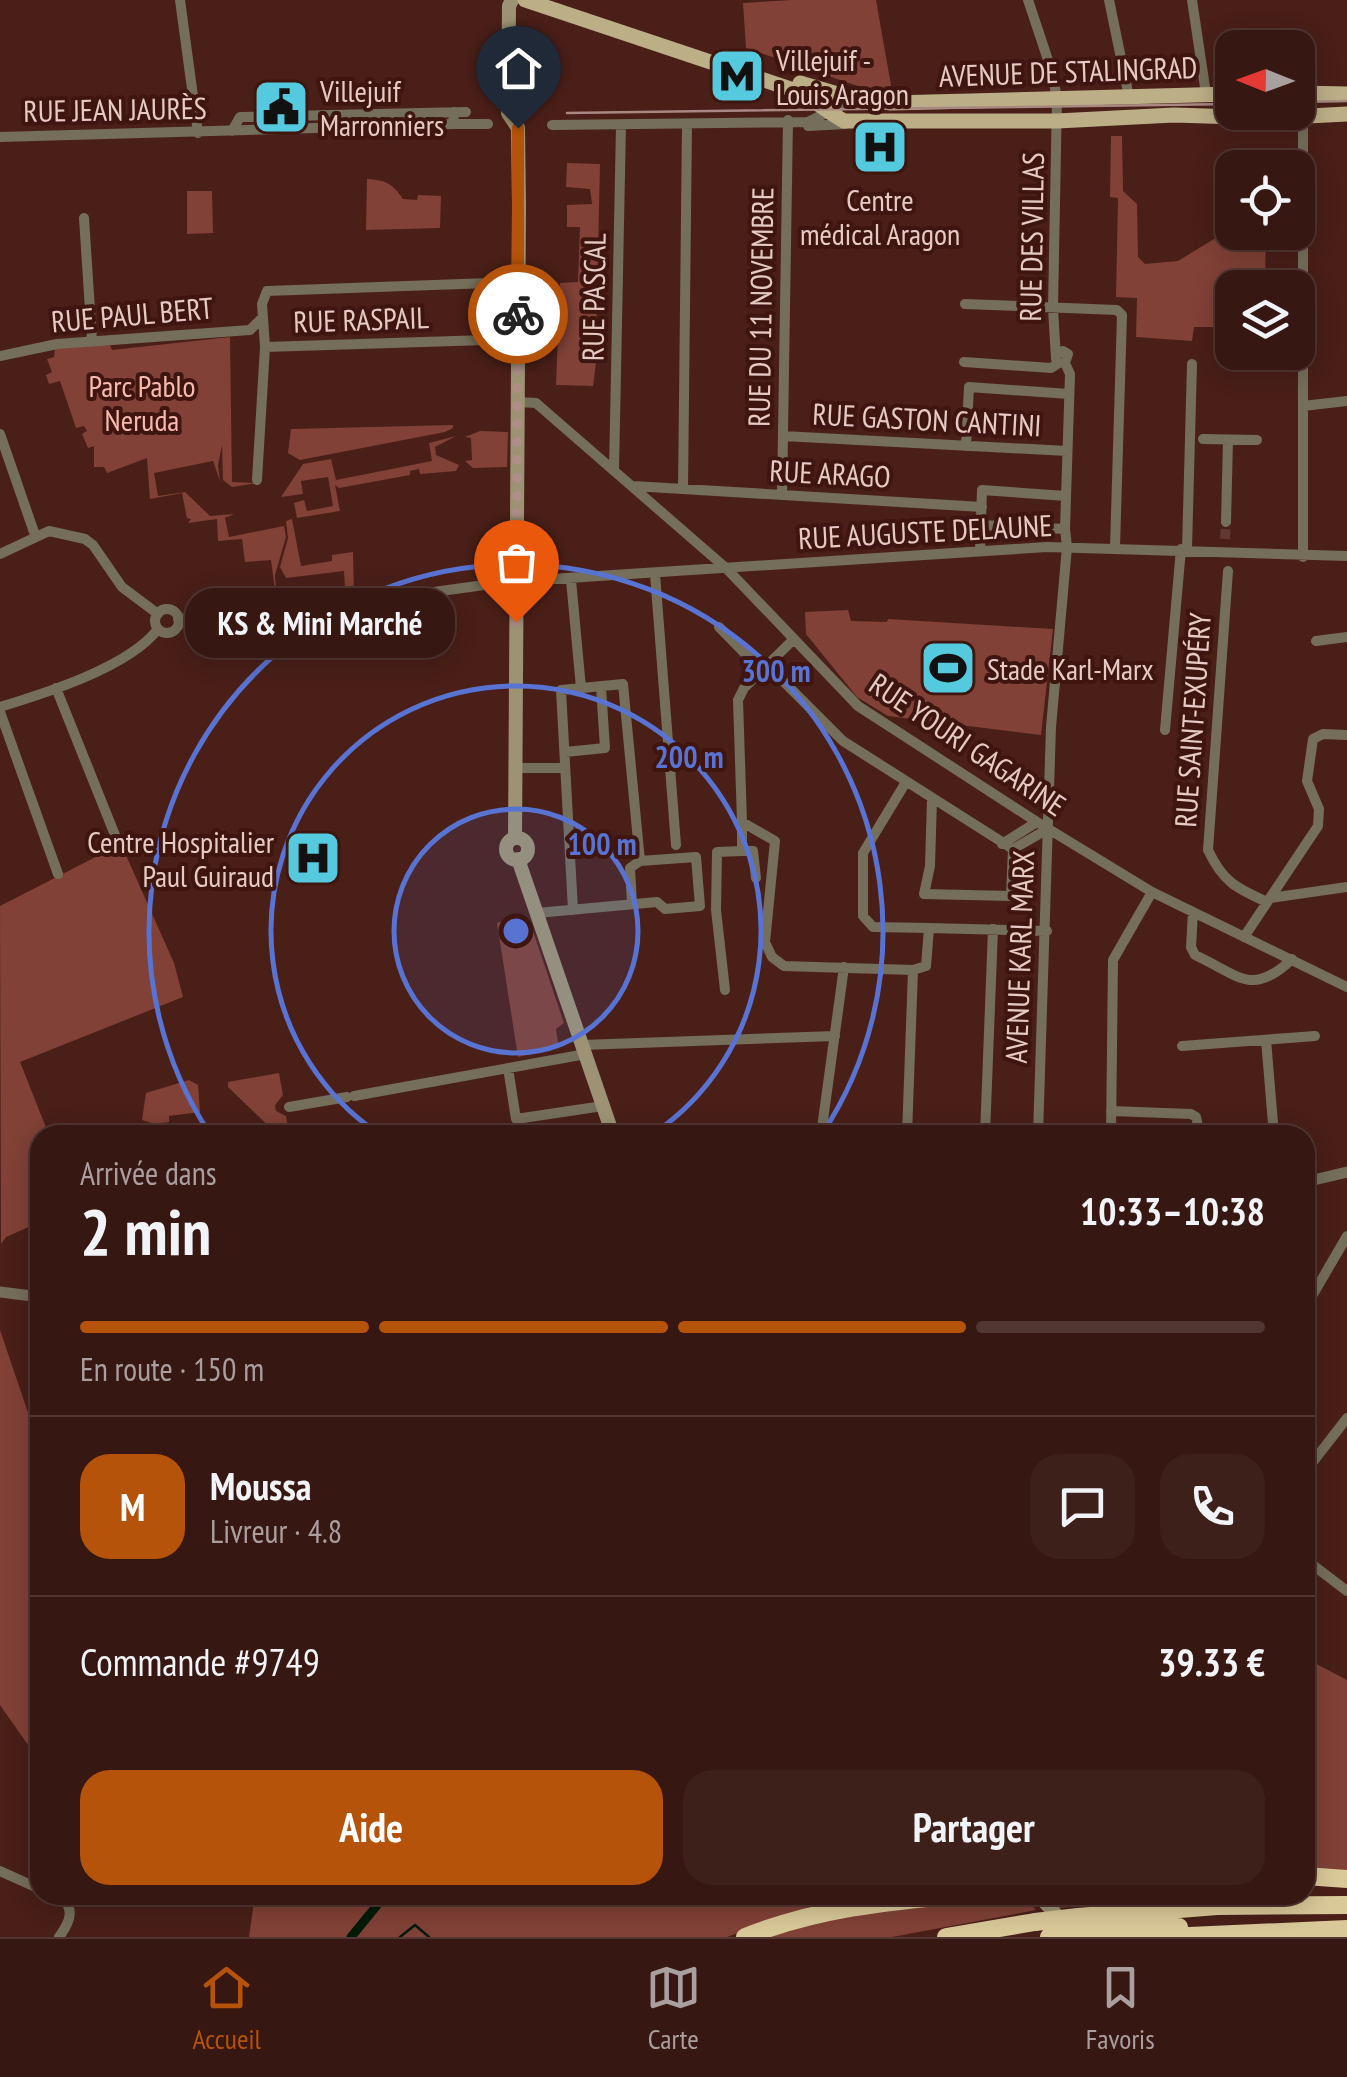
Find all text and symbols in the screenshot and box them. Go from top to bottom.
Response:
pin [476,26,561,129]
north arrow [1215,30,1315,130]
map controls [1215,30,1315,370]
place label: Villejuif - Louis Aragon [775,40,909,113]
icon: home [491,41,546,96]
metro station icon: Villejuif - Louis Aragon [707,46,767,106]
street label: AVENUE DE STALINGRAD [938,47,1198,95]
place label: Villejuif Marronniers [319,71,444,144]
public building icon: Villejuif Marronniers [251,77,311,137]
street label: RUE JEAN JAURÈS [23,88,207,130]
hospital icon: Centre médical Aragon [850,117,910,177]
button: locate [1215,150,1315,250]
street label: RUE DES VILLAS [1010,152,1052,322]
place label: Centre médical Aragon [800,180,960,253]
street label: RUE DU 11 NOVEMBRE [738,187,782,427]
street label: RUE PASCAL [572,232,614,361]
courier [468,264,568,364]
button: layers [1215,270,1315,370]
icon: bike [491,287,546,342]
street label: RUE PAUL BERT [50,288,214,340]
street label: RUE RASPAIL [293,297,430,341]
park label: Parc Pablo Neruda [88,366,196,439]
street label: RUE GASTON CANTINI [812,394,1042,444]
street label: RUE ARAGO [768,450,892,496]
street label: RUE AUGUSTE DELAUNE [797,505,1053,557]
pin [474,520,559,623]
icon: bag [489,535,544,590]
callout: KS & Mini Marché [186,587,456,657]
text: KS & Mini Marché [218,602,422,644]
street label: RUE SAINT-EXUPÉRY [1165,611,1219,829]
sports icon: Stade Karl-Marx [918,638,978,698]
place label: Stade Karl-Marx [987,649,1154,688]
text: 300 m [741,651,811,690]
street label: RUE YOURI GAGARINE [862,664,1074,824]
text: 200 m [654,737,724,776]
place label: Centre Hospitalier Paul Guiraud [87,822,275,895]
text: 100 m [567,824,637,863]
hospital icon: Centre Hospitalier Paul Guiraud [283,828,343,888]
street label: AVENUE KARL MARX [996,850,1042,1064]
centre of rings [498,913,534,949]
text: Arrivée dans [80,1152,217,1194]
text: 10:33–10:38 [1080,1186,1265,1235]
text: 2 min [80,1189,211,1273]
text: En route · 150 m [80,1348,264,1390]
button: chat [1030,1454,1135,1559]
button: phone [1160,1454,1265,1559]
text: Moussa [210,1461,311,1510]
text: M [120,1482,145,1531]
text: Livreur · 4.8 [210,1510,342,1552]
text: Commande #9749 [80,1637,320,1686]
text: 39.33 € [1158,1637,1265,1686]
button: Aide [80,1770,663,1885]
button: Partager [683,1770,1265,1885]
tab: Accueil [192,1960,261,2057]
tab: Carte [646,1960,701,2057]
tab: Favoris [1086,1960,1155,2057]

